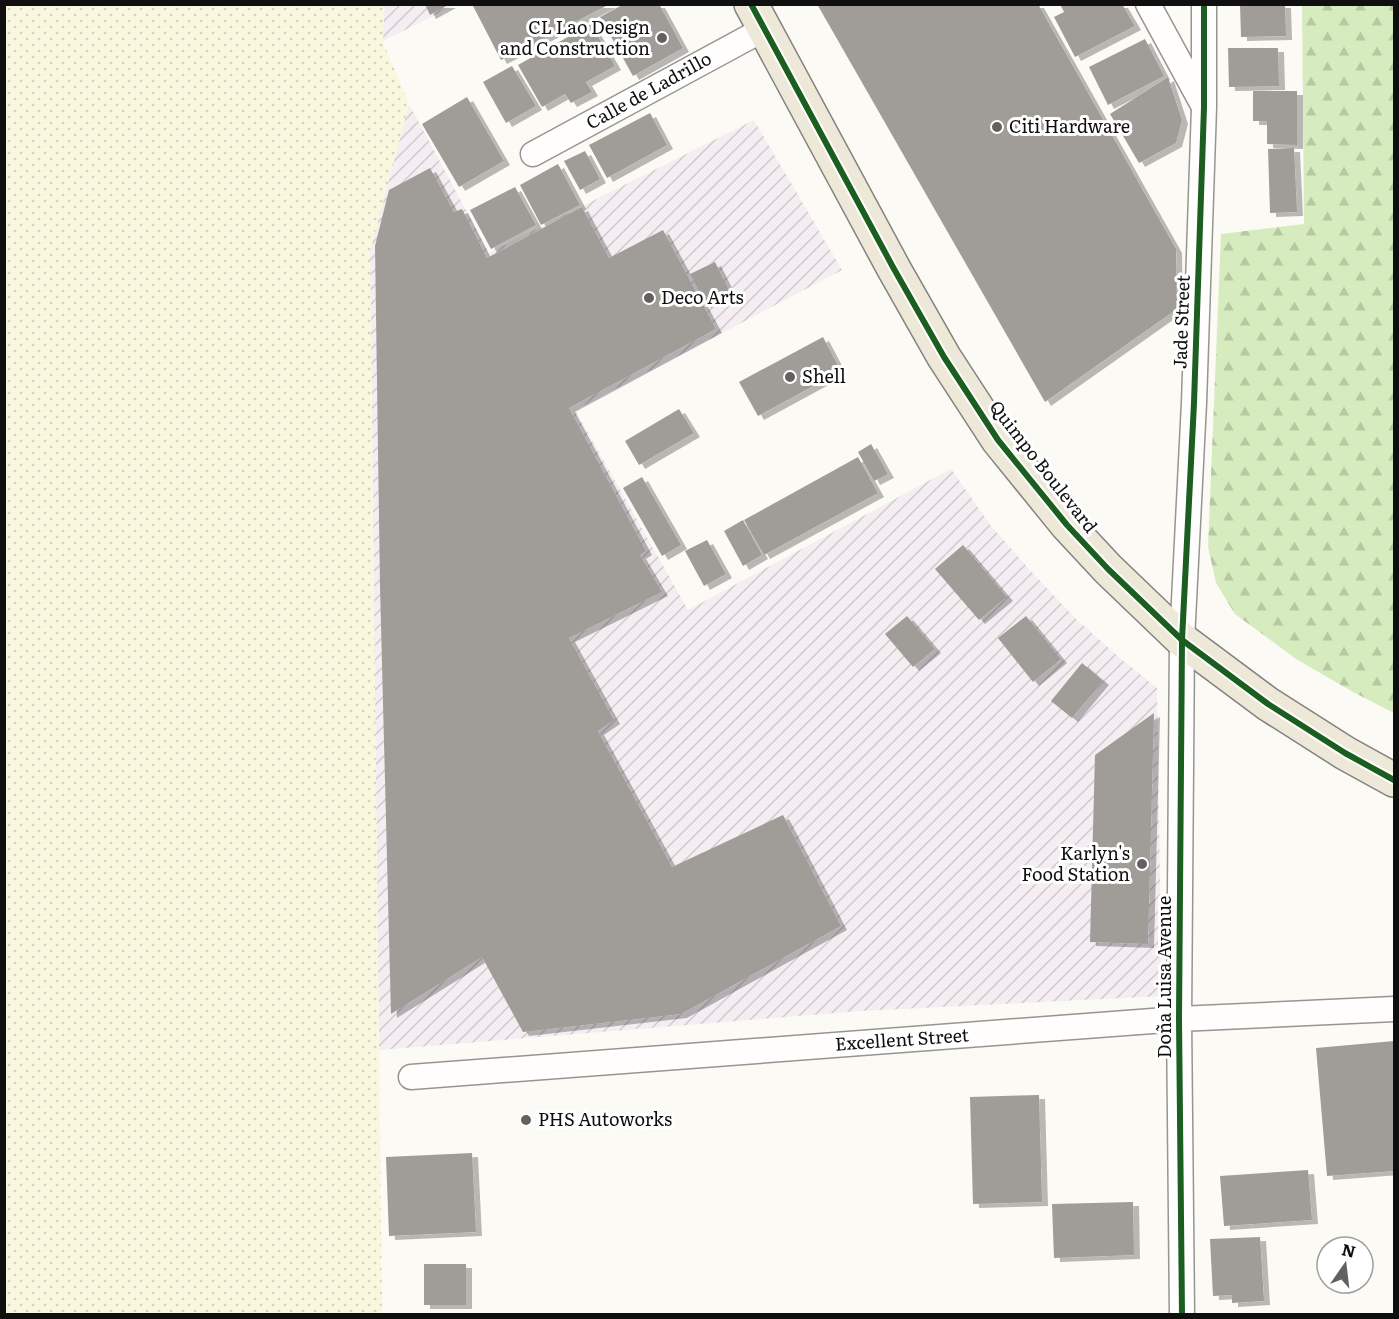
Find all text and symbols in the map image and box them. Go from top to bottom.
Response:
place label: CL Lao Design and Construction [500,13,650,61]
marker: CL Lao Design and Construction [655,31,669,45]
street label: Calle de Ladrillo [581,44,716,135]
place label: Citi Hardware [1009,112,1130,139]
marker: Citi Hardware [990,120,1004,134]
street label: Jade Street [1165,274,1196,369]
place label: Deco Arts [661,283,744,310]
marker: Deco Arts [642,291,656,305]
place label: Shell [802,362,846,389]
marker: Shell [783,370,797,384]
street label: Quimpo Boulevard [984,394,1105,538]
place label: Karlyn's Food Station [1022,839,1130,887]
marker: Karlyn's Food Station [1135,857,1149,871]
street label: Doña Luisa Avenue [1150,896,1177,1058]
street label: Excellent Street [834,1020,970,1057]
place label: PHS Autoworks [538,1105,672,1132]
marker: PHS Autoworks [519,1113,533,1127]
north arrow [1315,1235,1375,1295]
text: N [1339,1236,1358,1263]

